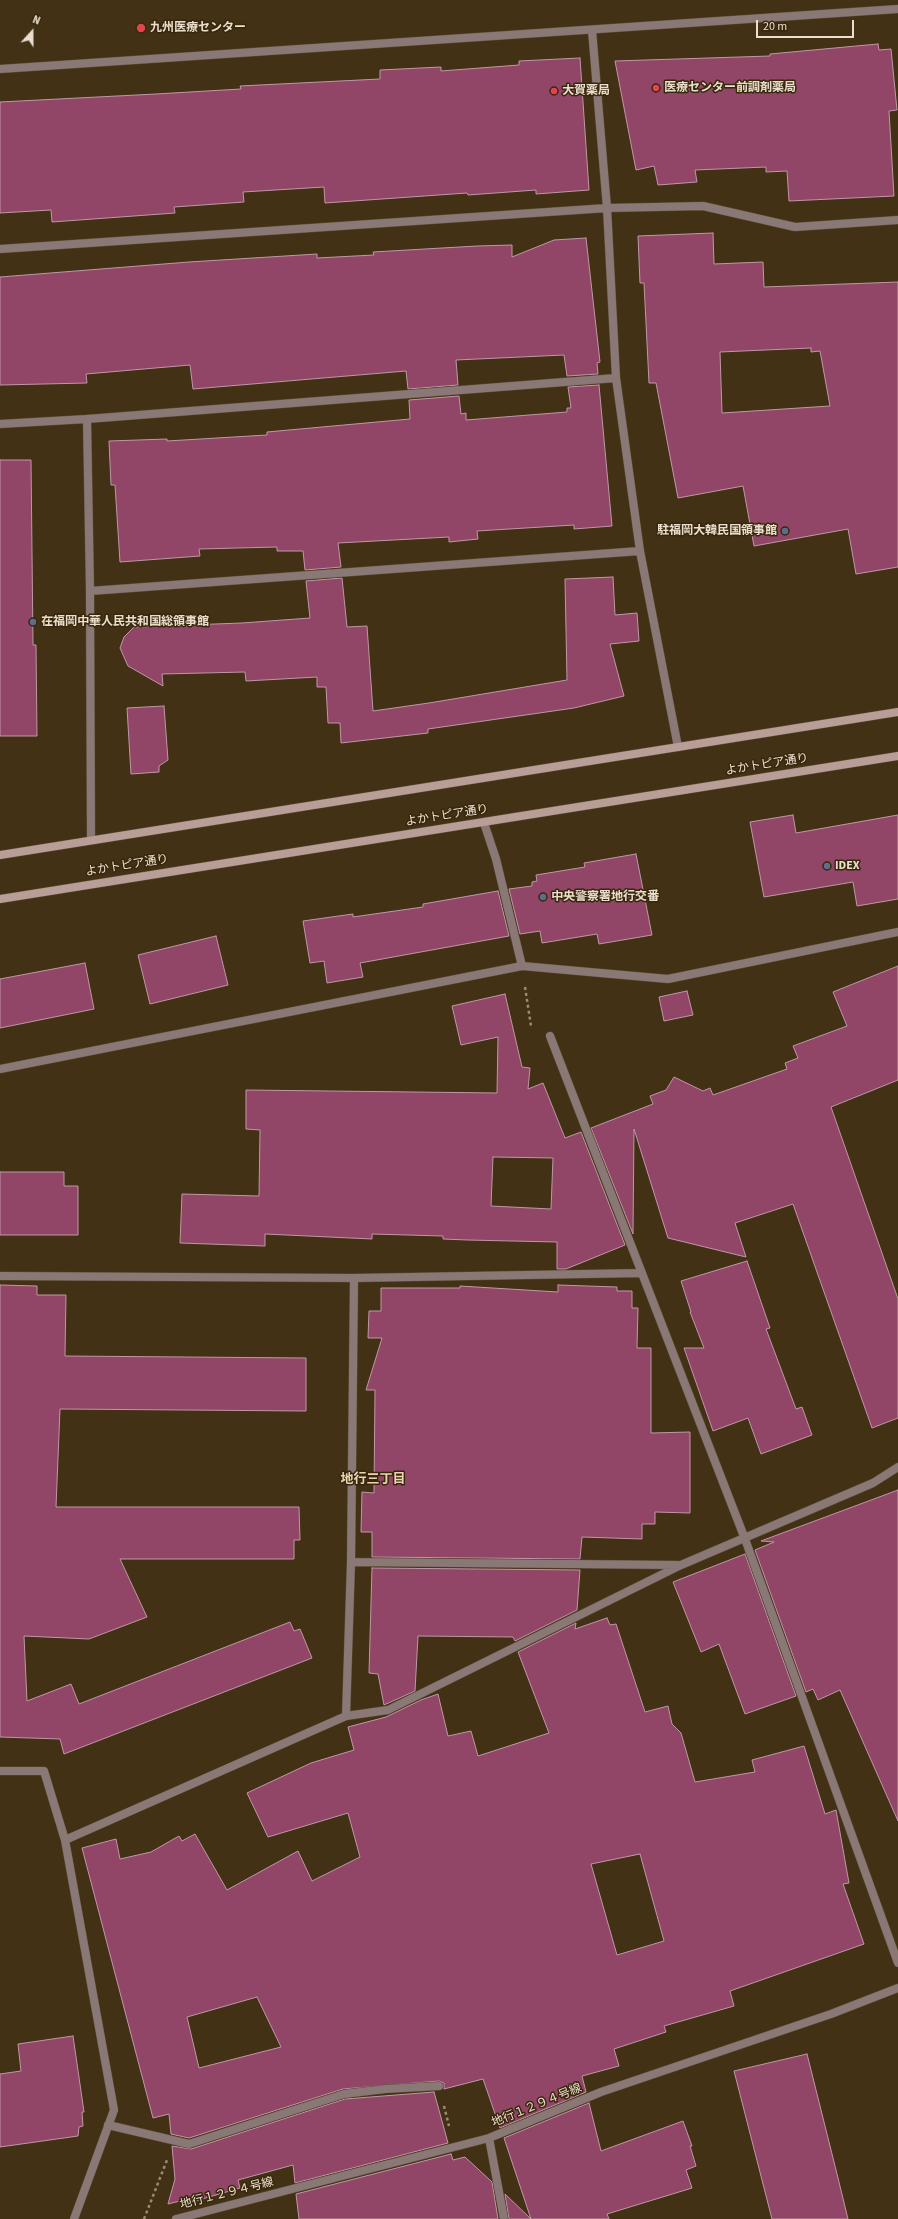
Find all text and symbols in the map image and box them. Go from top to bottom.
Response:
north arrow [12,12,52,52]
text: N [30,12,43,29]
scale bar [758,12,856,38]
text: 20 m [763,18,787,35]
place label: 九州医療センター [150,21,246,35]
marker: 九州医療センター [135,22,147,34]
place label: 医療センター前調剤薬局 [664,81,796,95]
marker: 医療センター前調剤薬局 [651,83,661,93]
place label: 大賀薬局 [562,84,610,98]
marker: 大賀薬局 [549,86,559,96]
place label: 駐福岡大韓民国領事館 [657,524,777,538]
marker: 駐福岡大韓民国領事館 [780,526,790,536]
place label: 在福岡中華人民共和国総領事館 [41,615,209,629]
marker: 在福岡中華人民共和国総領事館 [28,617,38,627]
street label: よかトピア通り [724,751,810,779]
street label: よかトピア通り [404,802,490,830]
street label: よかトピア通り [84,852,170,880]
place label: IDEX [835,859,860,873]
marker: IDEX [822,861,832,871]
place label: 中央警察署地行交番 [551,890,659,904]
marker: 中央警察署地行交番 [538,892,548,902]
district label: 地行三丁目 [341,1472,405,1488]
street label: 地行１２９４号線 [490,2081,584,2131]
street label: 地行１２９４号線 [179,2175,275,2213]

